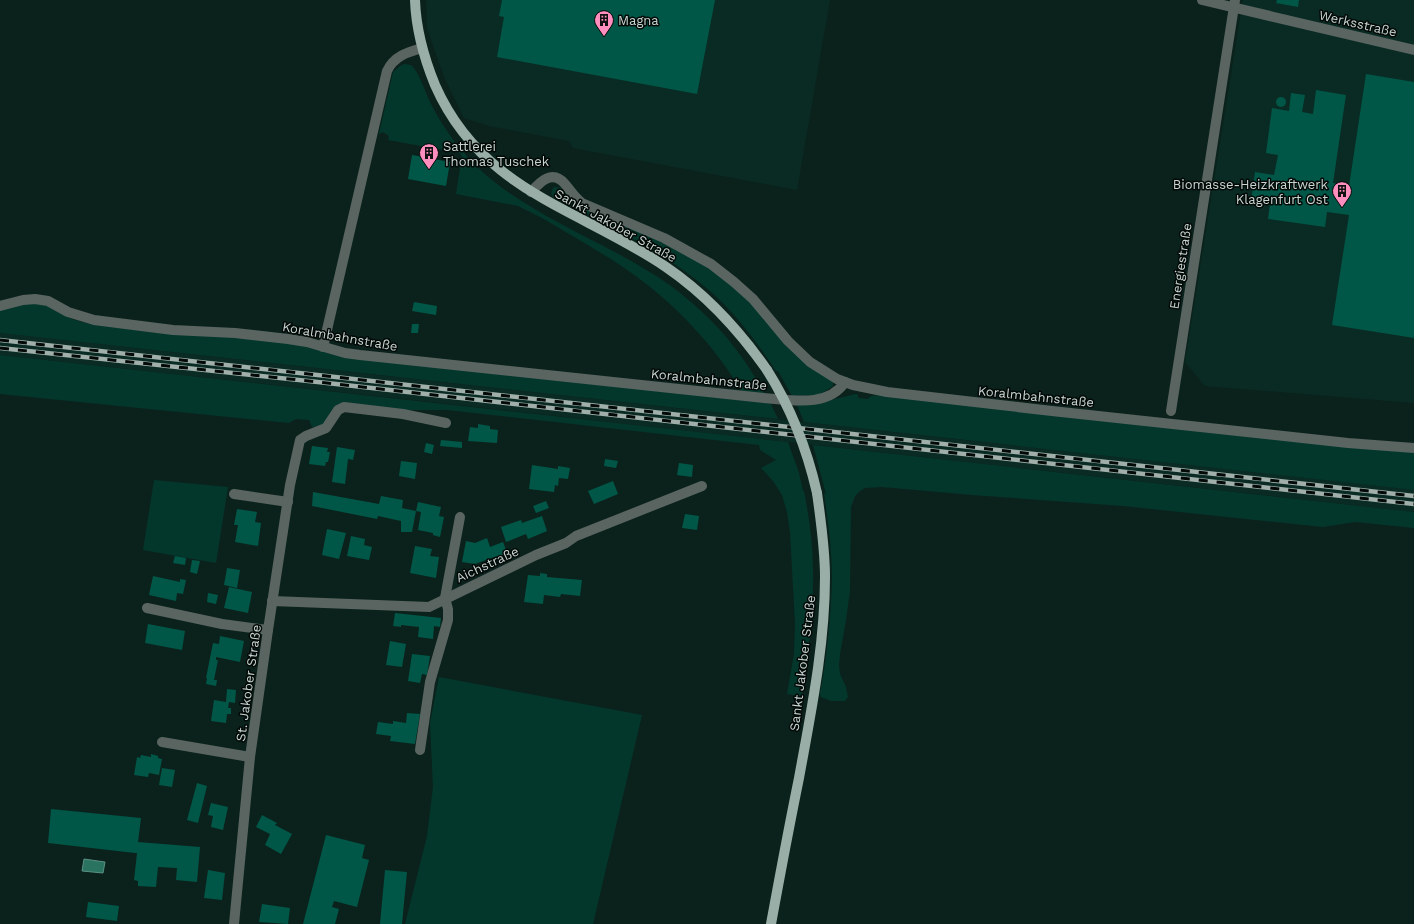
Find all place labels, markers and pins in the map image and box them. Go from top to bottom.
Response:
building icon: Magna [593,9,615,37]
place label: Magna [618,13,659,28]
place label: Sattlerei Thomas Tuschek [443,139,550,169]
building icon: Sattlerei Thomas Tuschek [418,142,440,170]
place label: Biomasse-Heizkraftwerk Klagenfurt Ost [1173,177,1329,207]
building icon: Biomasse-Heizkraftwerk Klagenfurt Ost [1331,180,1353,208]

